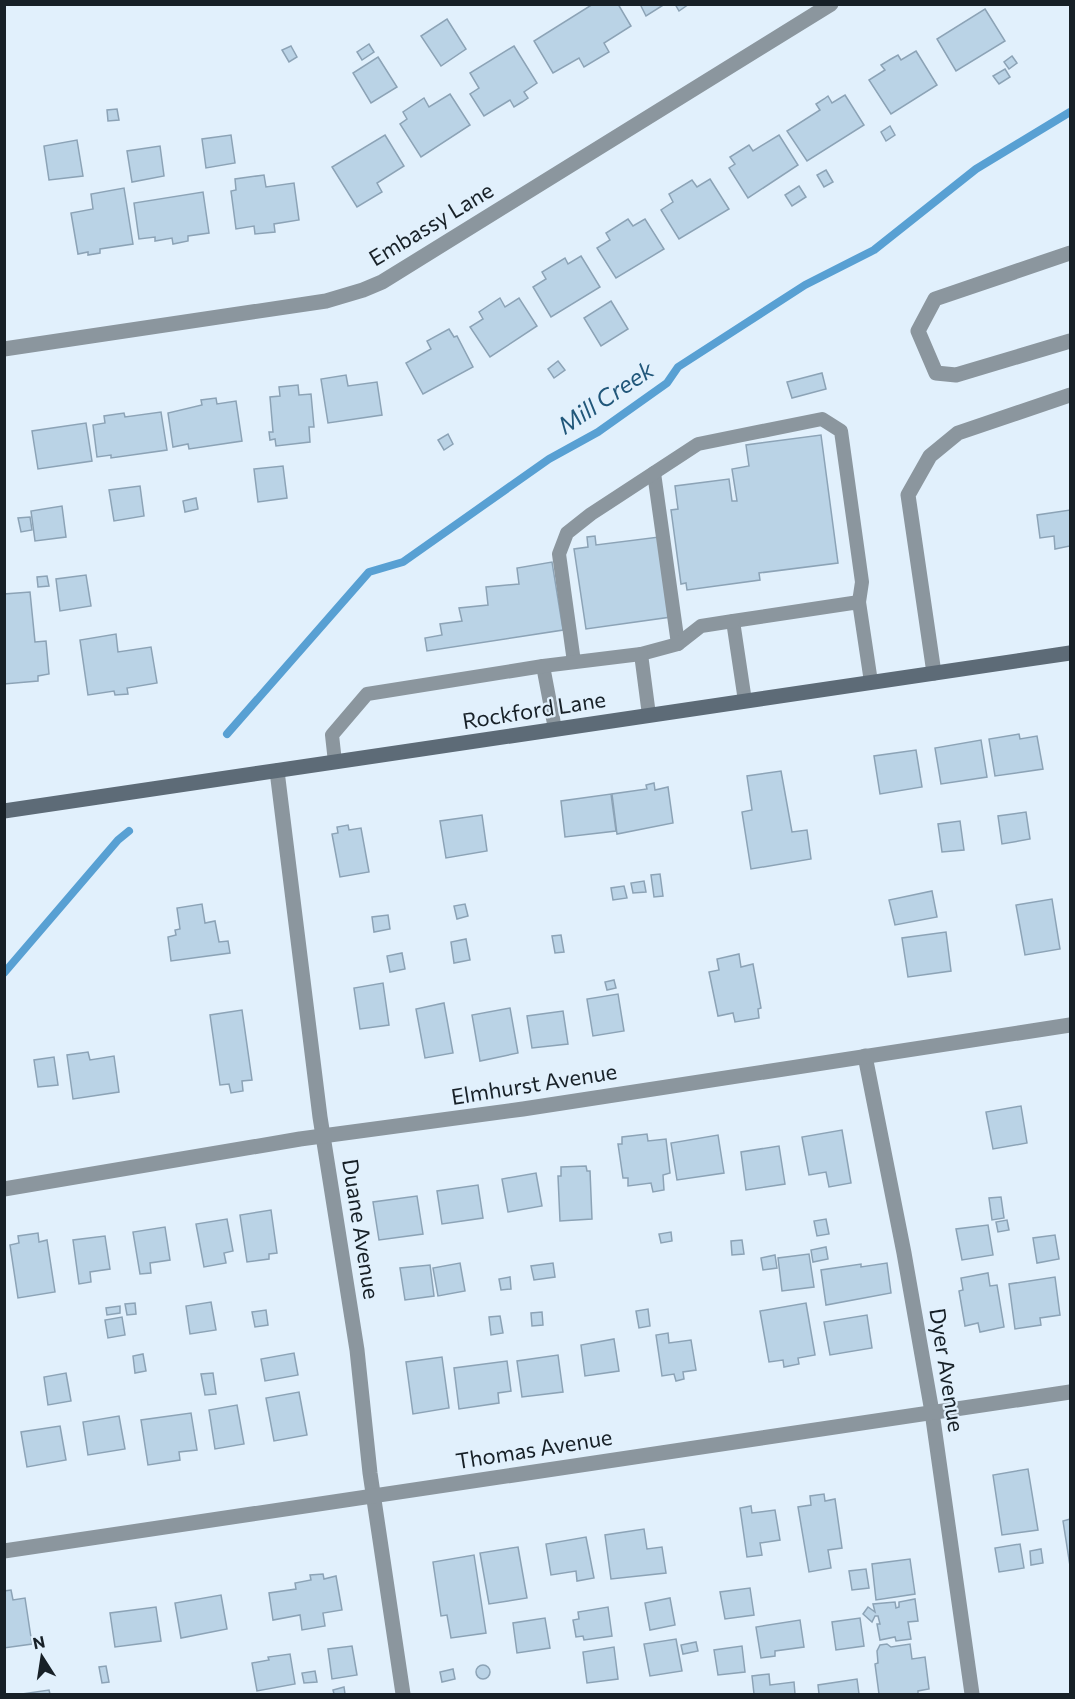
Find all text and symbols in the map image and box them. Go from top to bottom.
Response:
street label: Embassy Lane [364,176,498,271]
water label: Mill Creek [552,353,660,440]
street label: Rockford Lane [460,685,608,734]
street label: Elmhurst Avenue [449,1057,619,1110]
street label: Duane Avenue [337,1157,386,1301]
street label: Dyer Avenue [924,1306,971,1434]
street label: Thomas Avenue [454,1423,614,1474]
north arrow [12,1627,72,1687]
text: N [31,1631,47,1652]

